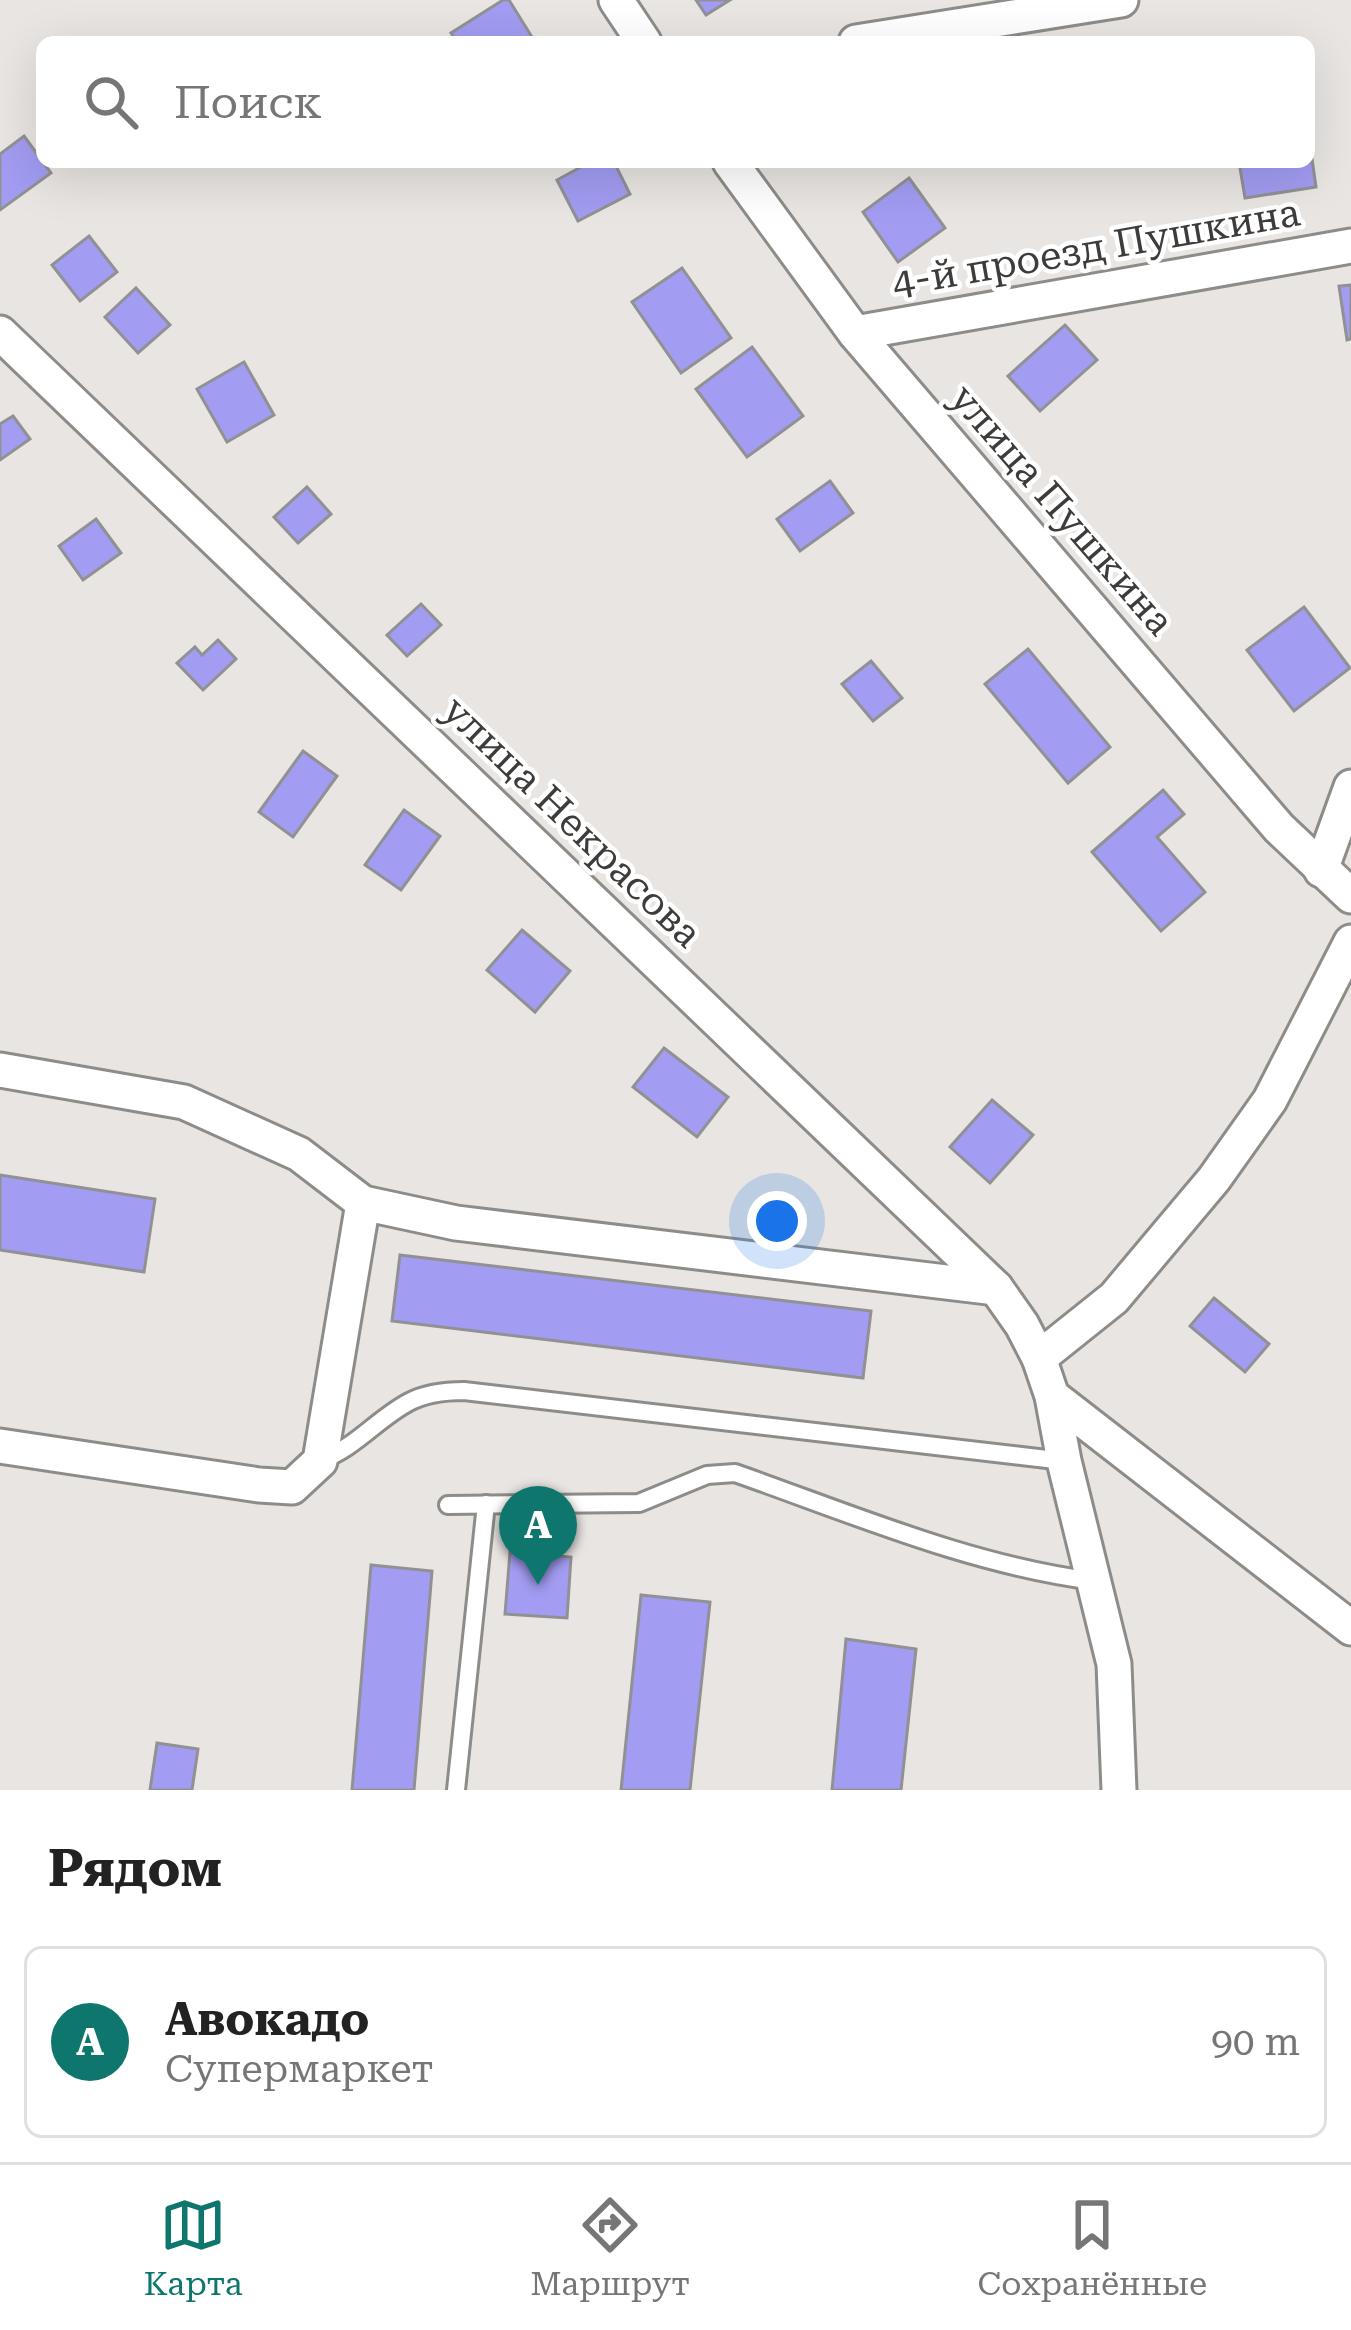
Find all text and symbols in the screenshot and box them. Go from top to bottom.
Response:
search box [36,36,1315,168]
icon: search [78,69,144,135]
text: Поиск [174,76,322,129]
street label: 4-й проезд Пушкина [888,189,1304,307]
street label: улица Пушкина [941,375,1183,645]
street label: улица Некрасова [433,687,711,957]
your location [747,1191,807,1251]
pin: A [499,1486,577,1585]
text: Рядом [48,1839,222,1898]
text: Авокадо [165,1993,369,2046]
text: A [76,2019,104,2065]
text: 90 m [1211,2019,1300,2065]
text: Супермаркет [165,2046,434,2092]
tab: Карта [144,2192,243,2303]
tab: Маршрут [530,2192,690,2303]
tab: Сохранённые [978,2192,1207,2303]

